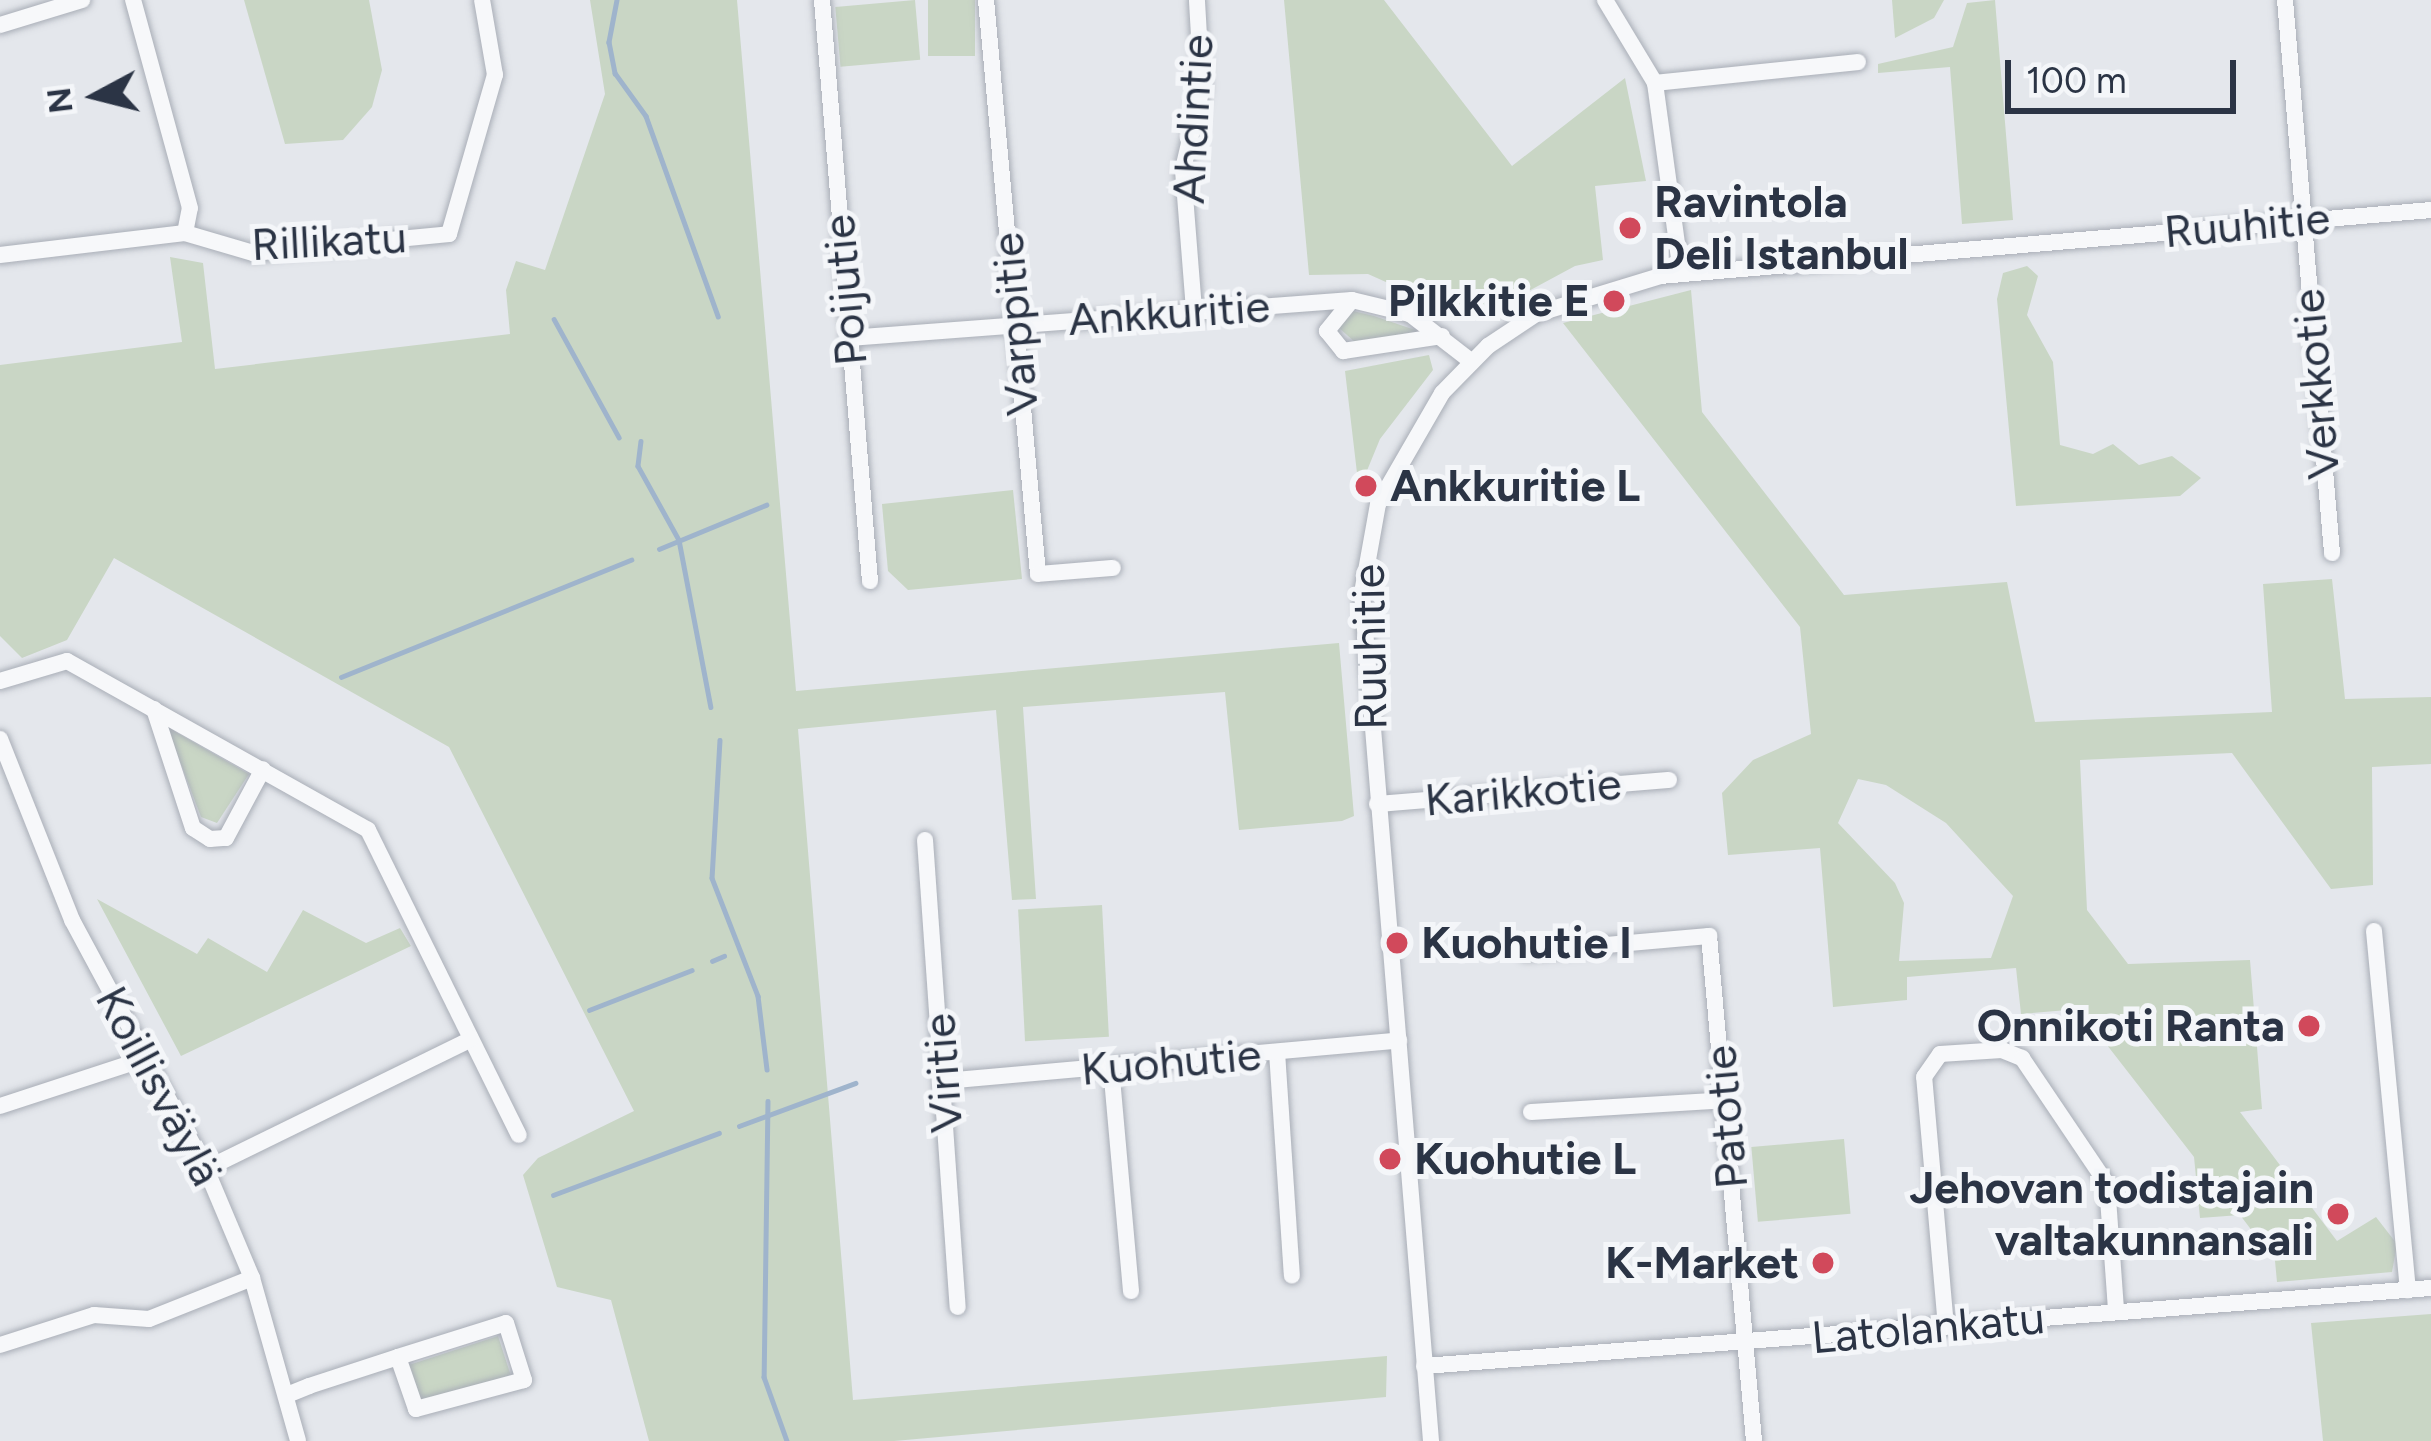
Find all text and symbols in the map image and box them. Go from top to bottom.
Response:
street label: Ahdintie [1162,33,1224,205]
north arrow [36,36,156,156]
scale bar [2011,36,2242,110]
text: 100 m [2026,59,2127,102]
text: N [39,85,81,115]
place label: Ravintola Deli Istanbul [1654,175,1909,281]
street label: Ruuhitie [2162,191,2332,259]
street label: Rillikatu [250,210,408,272]
street label: Poijutie [812,212,878,368]
marker: Ravintola Deli Istanbul [1617,215,1643,241]
street label: Varppitie [980,230,1050,418]
place label: Pilkkitie E [1388,274,1590,328]
street label: Ankkuritie [1066,279,1272,347]
street label: Verkkotie [2281,287,2351,481]
marker: Pilkkitie E [1601,288,1627,314]
place label: Ankkuritie L [1390,459,1640,513]
marker: Ankkuritie L [1353,473,1379,499]
street label: Ruuhitie [1342,564,1398,730]
street label: Karikkotie [1423,757,1623,827]
place label: Kuohutie I [1421,916,1632,970]
marker: Kuohutie I [1384,930,1410,956]
street label: Koillisväylä [84,977,234,1195]
place label: Onnikoti Ranta [1977,999,2285,1053]
street label: Viritie [912,1012,974,1134]
marker: Onnikoti Ranta [2296,1013,2322,1039]
street label: Kuohutie [1079,1027,1263,1097]
street label: Patotie [1693,1043,1759,1191]
place label: Kuohutie L [1414,1132,1636,1186]
marker: Kuohutie L [1377,1146,1403,1172]
place label: Jehovan todistajain valtakunnansali [1909,1161,2314,1267]
marker: Jehovan todistajain valtakunnansali [2325,1201,2351,1227]
place label: K-Market [1605,1236,1799,1290]
marker: K-Market [1810,1250,1836,1276]
street label: Latolankatu [1809,1291,2047,1365]

